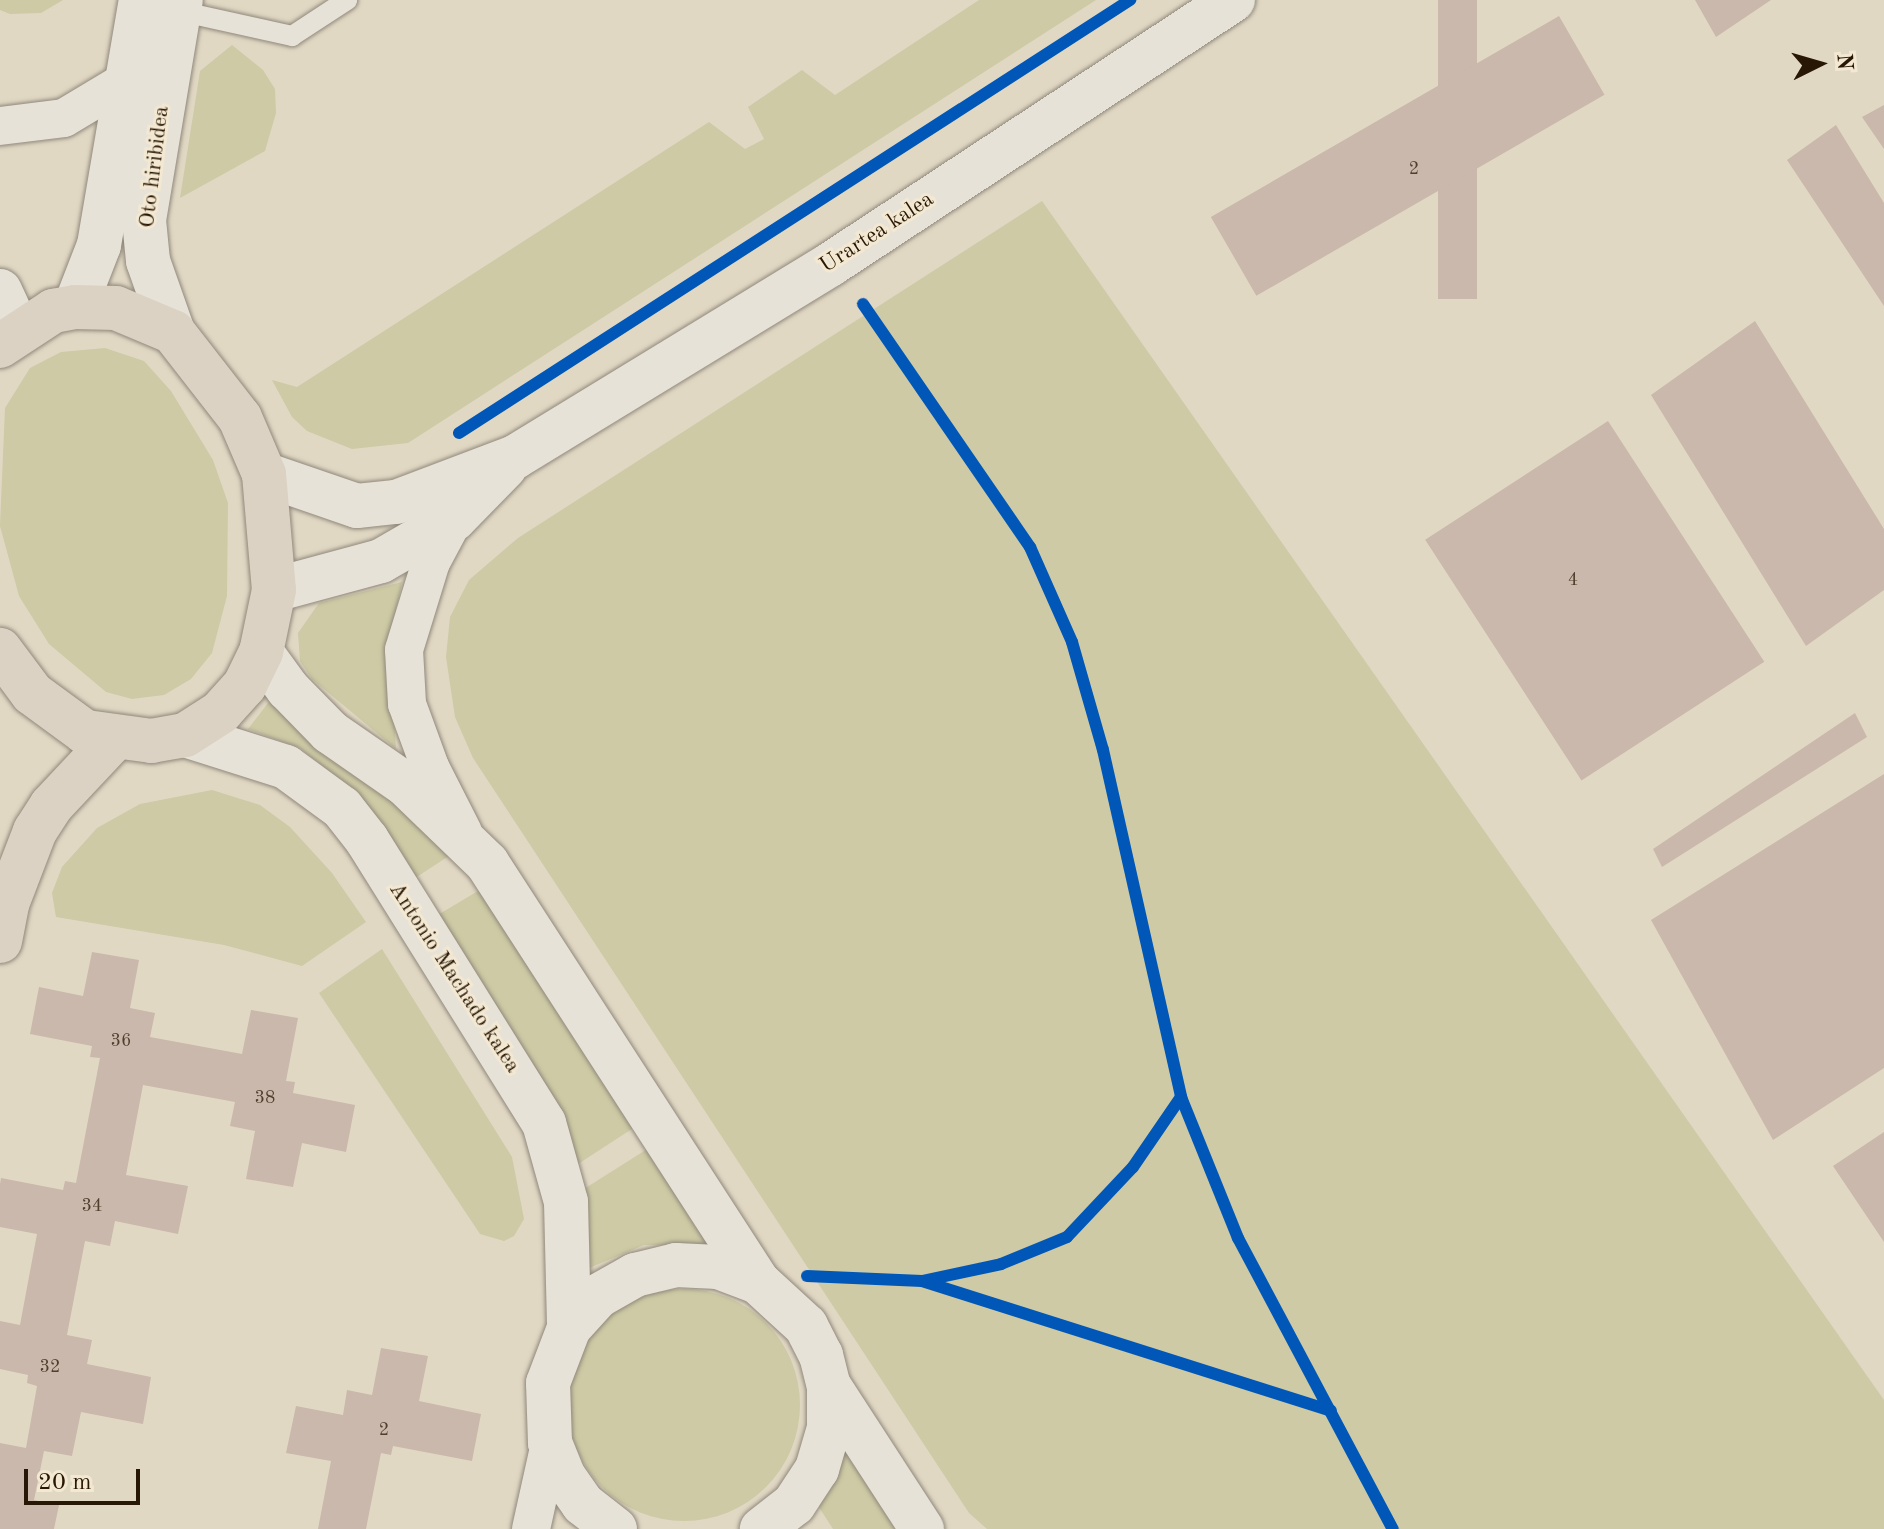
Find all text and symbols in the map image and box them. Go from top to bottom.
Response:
north arrow [1780,24,1860,104]
text: N [1832,53,1856,71]
street label: Oto hiribidea [134,104,176,230]
house number: 2 [1409,158,1419,180]
street label: Urartea kalea [815,186,939,280]
house number: 4 [1568,569,1578,591]
street label: Antonio Machado kalea [383,878,525,1078]
house number: 36 [111,1030,131,1052]
house number: 38 [255,1087,275,1109]
house number: 34 [82,1195,102,1217]
house number: 32 [40,1356,60,1378]
house number: 2 [379,1419,389,1441]
scale bar [28,1453,144,1503]
text: 20 m [38,1471,92,1495]

